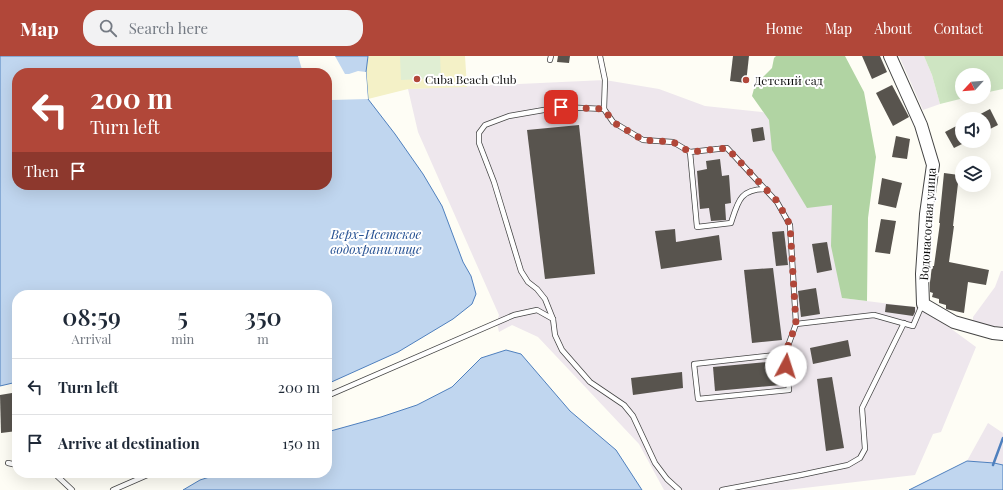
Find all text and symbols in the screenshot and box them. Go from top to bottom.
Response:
search box [83,10,363,46]
text: Map [20,15,59,41]
icon: search [97,17,119,39]
text: Search here [129,18,208,38]
text: Home [765,19,803,38]
text: Map [825,19,852,38]
text: About [874,19,912,38]
text: Contact [934,19,983,38]
north arrow [955,68,991,104]
map controls [955,68,991,192]
place label: Cuba Beach Club [425,71,517,87]
place label: Детский сад [754,72,824,88]
marker: Cuba Beach Club [412,74,422,84]
marker: Детский сад [741,75,751,85]
text: 200 m [90,79,173,116]
icon: left [24,84,76,136]
pin [544,90,578,124]
icon: arrive [550,96,572,118]
button: sound [955,112,991,148]
text: Turn left [90,115,160,139]
button: layers [955,156,991,192]
icon: arrive [67,160,89,182]
text: Then [24,161,59,181]
street label: Водонасосная улица [915,167,939,281]
water label: Верх-Исетское водохранилище [330,225,422,257]
text: 08:59 [62,300,121,332]
text: 5 [177,300,188,332]
text: 350 [245,300,282,332]
text: Arrival [72,330,112,347]
text: min [171,330,194,347]
text: m [257,330,269,347]
position arrow [765,345,807,387]
icon: left [24,376,46,398]
text: Turn left [58,377,119,397]
text: 200 m [278,377,320,397]
icon: arrive [24,432,46,454]
text: Arrive at destination [58,433,200,453]
text: 150 m [282,433,320,453]

